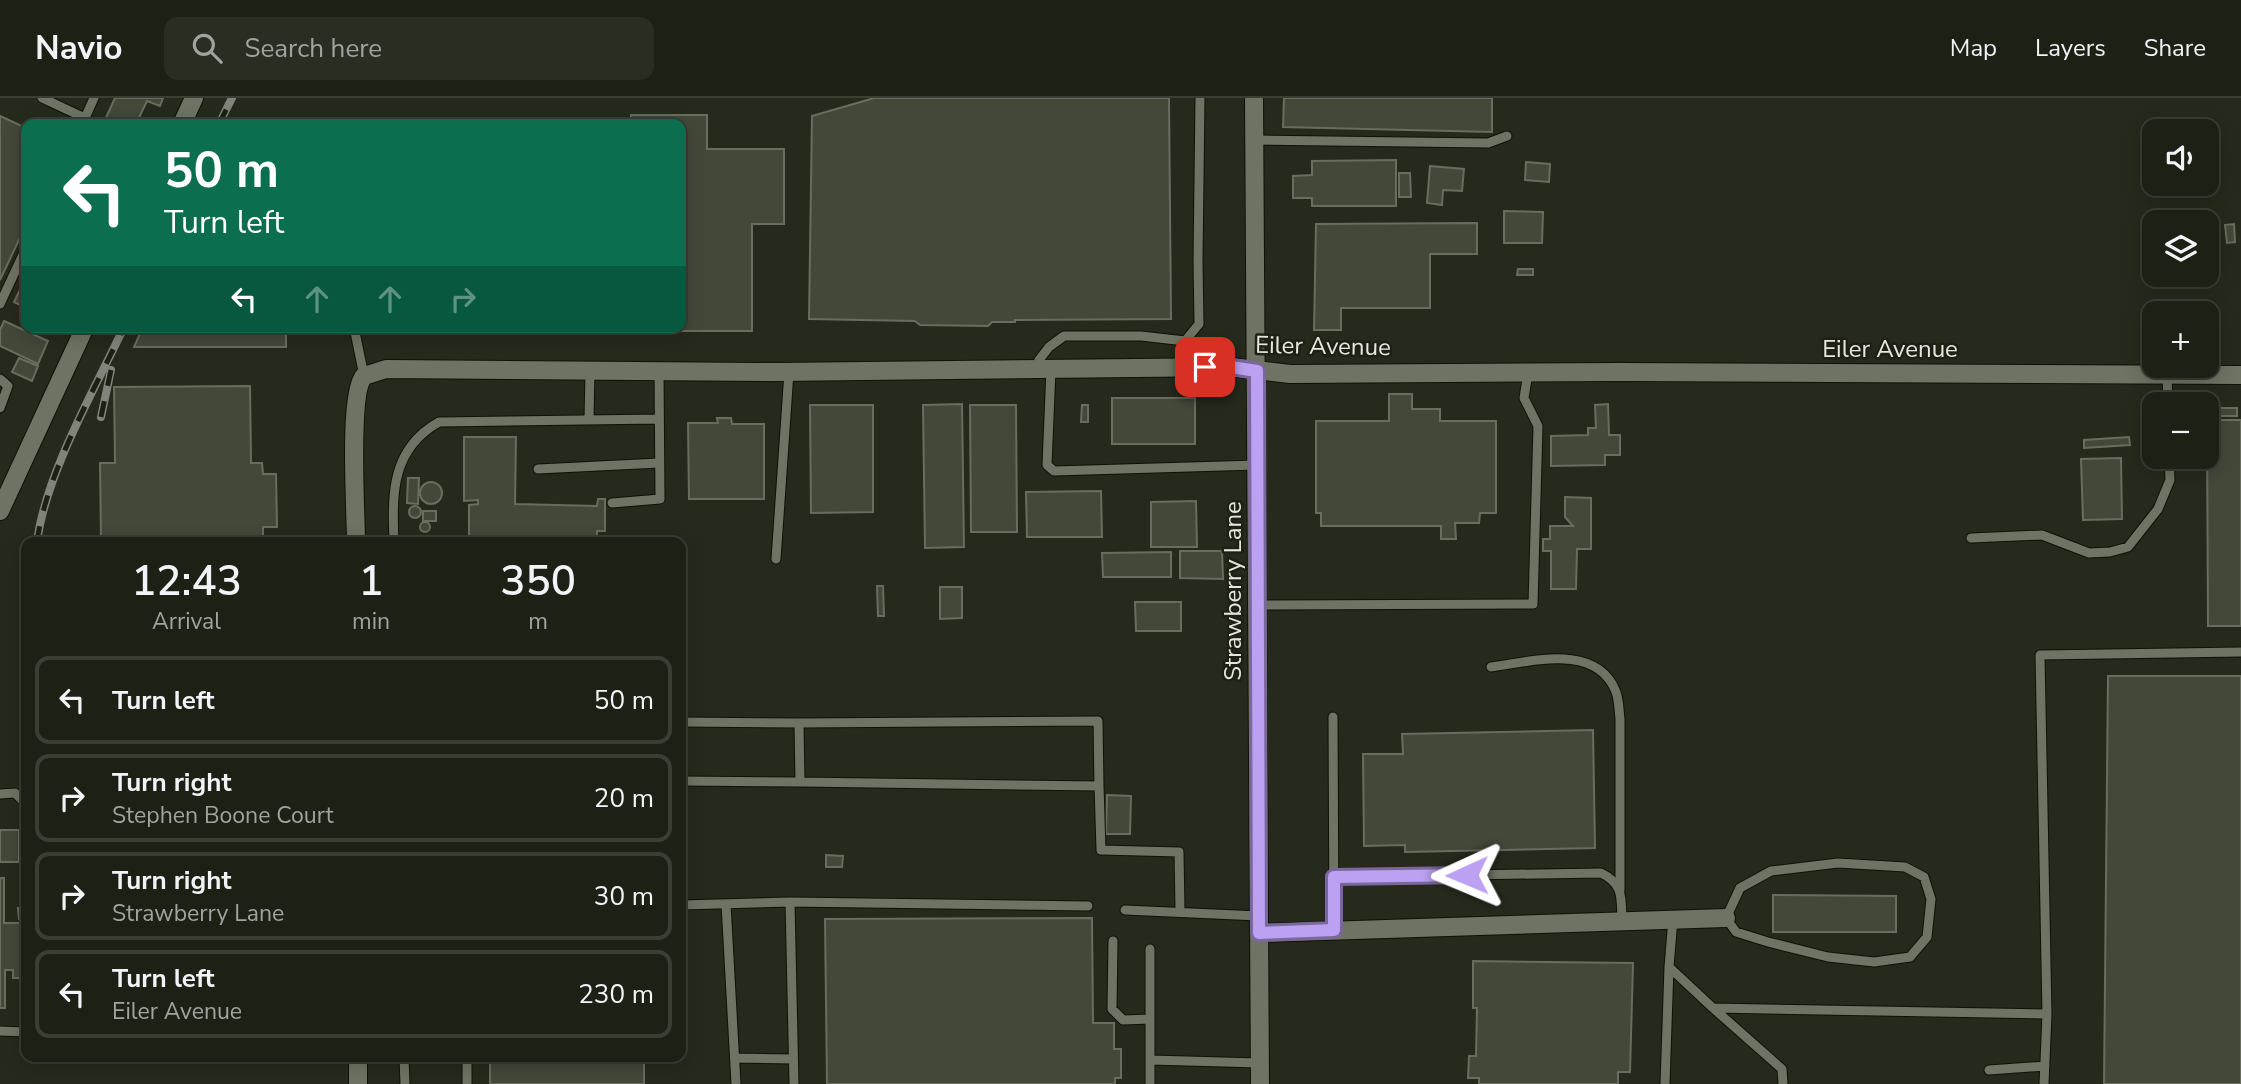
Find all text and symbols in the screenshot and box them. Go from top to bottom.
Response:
search box [164,17,654,80]
text: Navio [35,26,122,71]
icon: search [188,29,226,67]
text: Search here [244,31,382,66]
text: Map [1950,32,1997,64]
text: Layers [2035,32,2106,64]
text: Share [2144,32,2206,64]
map controls [2142,119,2219,469]
button: sound [2142,119,2219,196]
text: 50 m [164,137,279,204]
icon: left [49,147,140,238]
text: Turn left [164,201,284,244]
button: layers [2142,210,2219,287]
icon: left [225,280,263,318]
icon: ahead [298,280,336,318]
icon: ahead [371,280,409,318]
icon: right [444,280,482,318]
button: + [2142,301,2219,378]
street label: Eiler Avenue [1255,329,1391,363]
street label: Eiler Avenue [1822,333,1958,365]
pin [1175,337,1235,397]
icon: arrive [1186,348,1224,386]
button: − [2142,392,2219,469]
street label: Strawberry Lane [1217,501,1249,681]
text: 12:43 [131,553,242,610]
text: 1 [358,553,384,610]
text: 350 [500,553,576,610]
text: Arrival [152,606,221,637]
text: min [352,606,390,637]
text: m [528,606,548,637]
icon: left [53,681,91,719]
text: Turn left [112,683,215,718]
text: 50 m [594,683,654,718]
text: Turn right [112,765,231,800]
icon: right [53,779,91,817]
text: 20 m [594,781,654,816]
text: Stephen Boone Court [112,800,334,831]
position arrow [1430,838,1504,912]
text: Turn right [112,863,231,898]
icon: right [53,877,91,915]
text: 30 m [594,879,654,914]
text: Strawberry Lane [112,898,284,929]
text: Turn left [112,961,215,996]
icon: left [53,975,91,1013]
text: 230 m [578,977,654,1012]
text: Eiler Avenue [112,996,242,1027]

